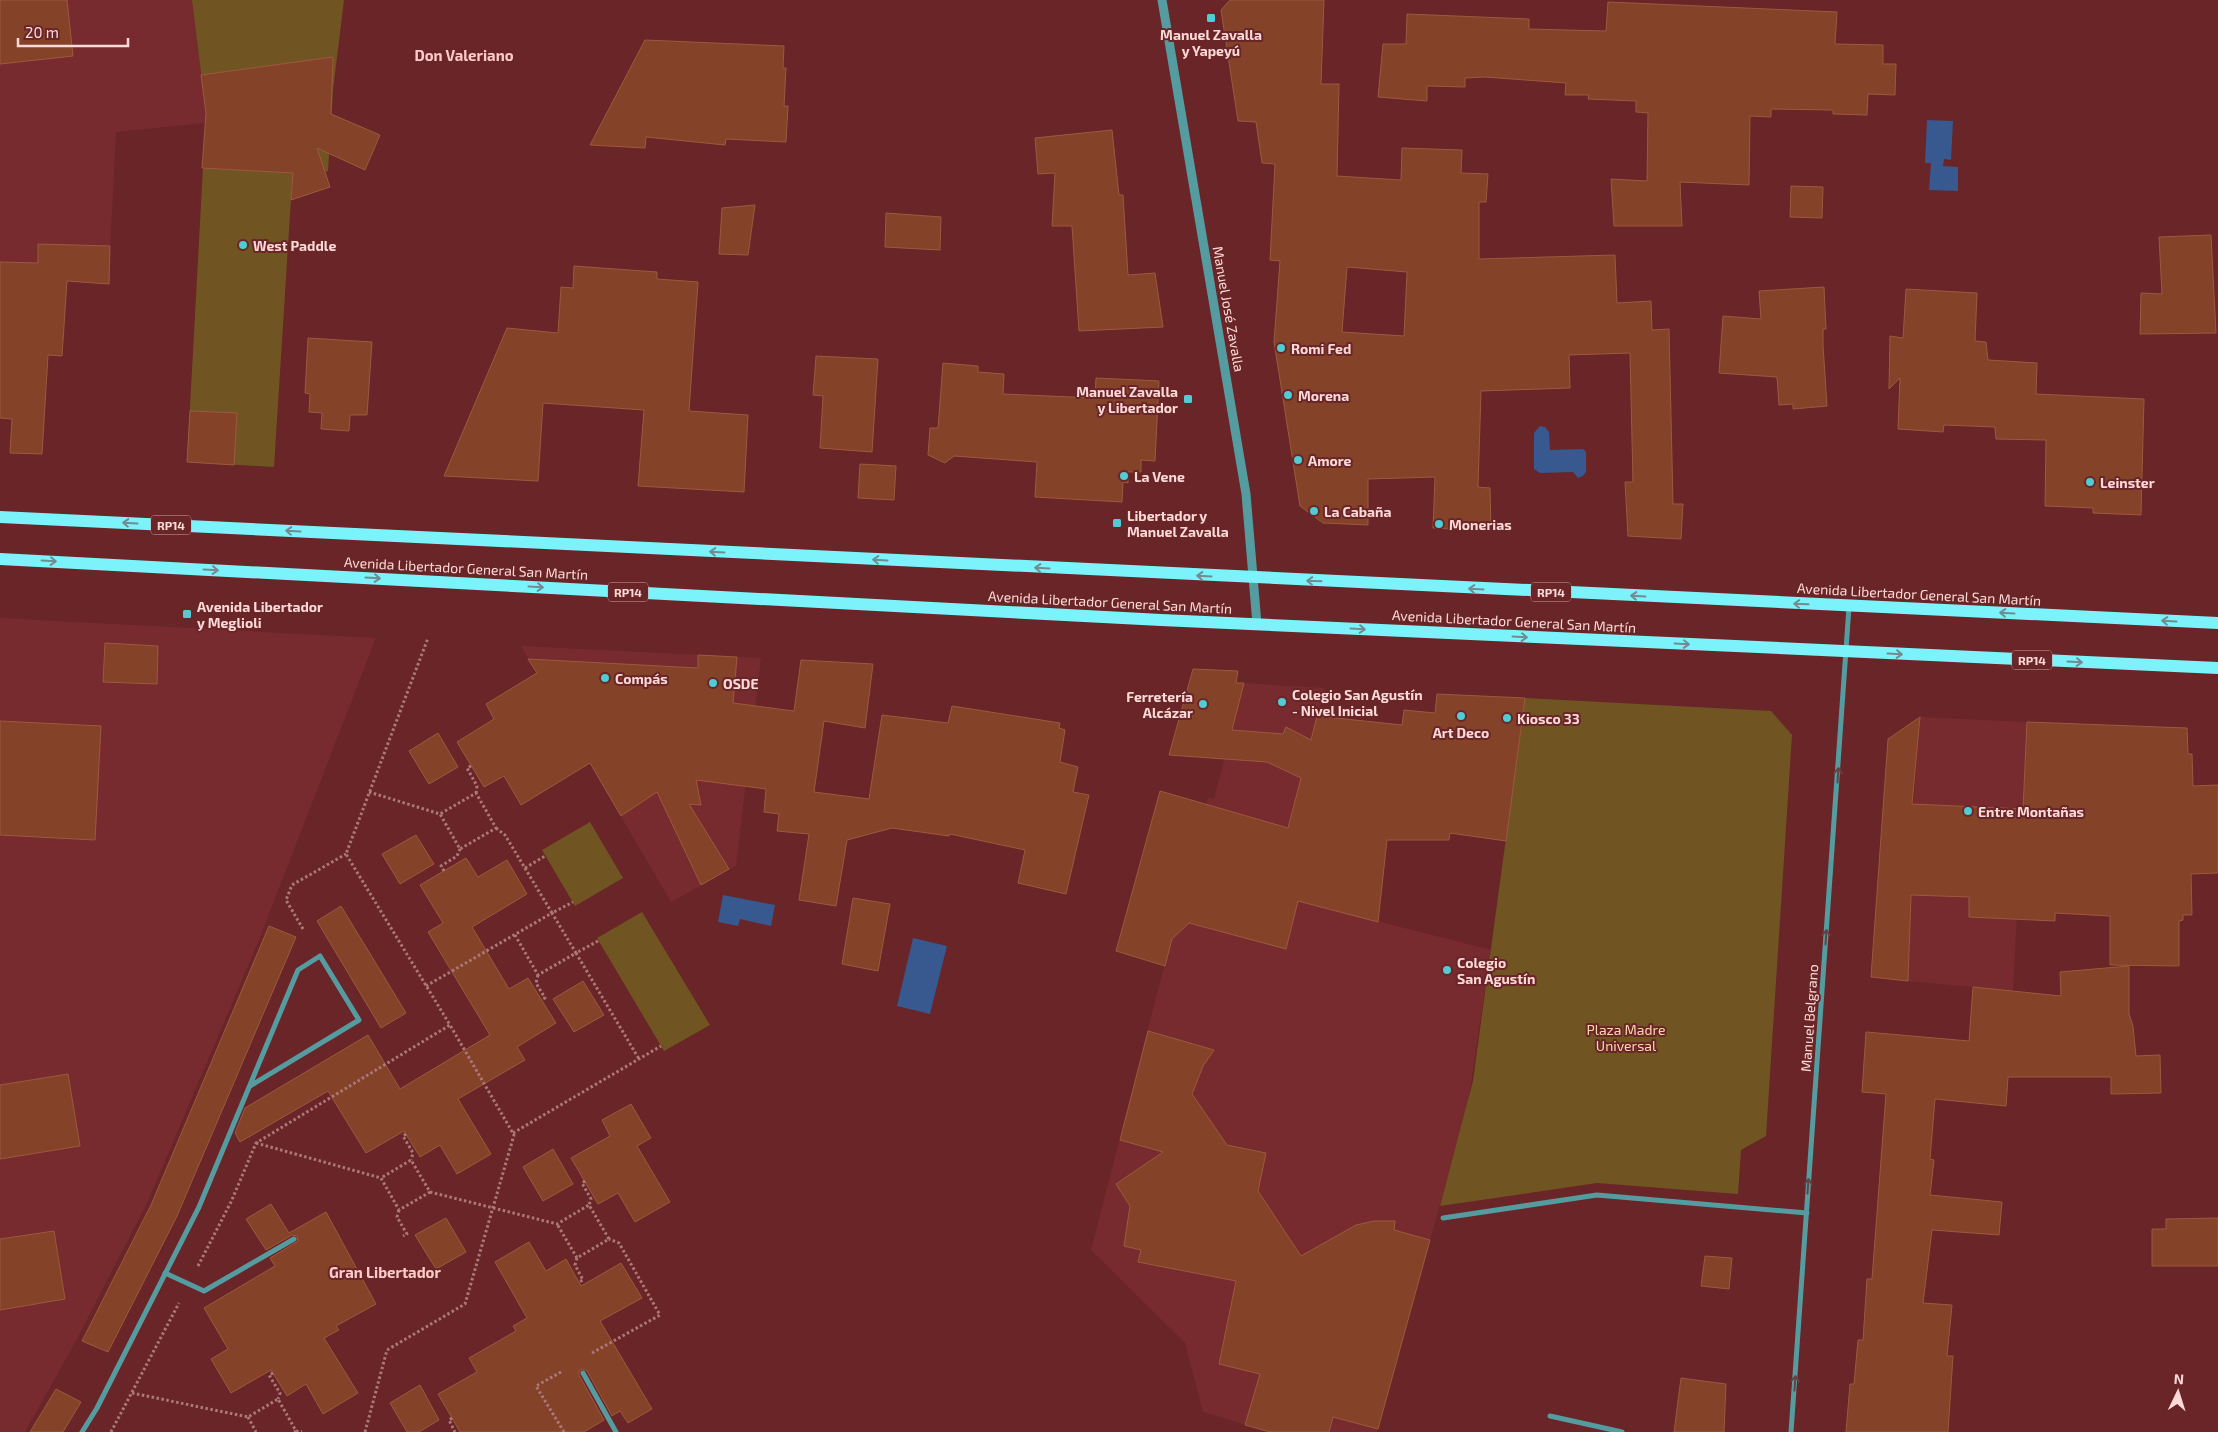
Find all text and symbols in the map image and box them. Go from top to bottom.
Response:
marker: Manuel Zavalla y Yapeyú [1205,12,1217,24]
scale bar [18,15,128,47]
text: 20 m [25,23,59,41]
place label: Manuel Zavalla y Yapeyú [1160,26,1262,59]
district label: Don Valeriano [414,46,514,64]
place label: West Paddle [253,237,336,254]
marker: West Paddle [237,239,249,251]
street label: Manuel José Zavalla [1210,245,1248,373]
place label: Romi Fed [1291,340,1351,357]
marker: Romi Fed [1275,342,1287,354]
place label: Manuel Zavalla y Libertador [1076,383,1178,416]
place label: Morena [1298,387,1349,404]
marker: Morena [1282,389,1294,401]
marker: Manuel Zavalla y Libertador [1182,393,1194,405]
place label: Amore [1308,452,1352,469]
marker: Amore [1292,454,1304,466]
place label: La Vene [1134,468,1185,485]
marker: La Vene [1118,470,1130,482]
place label: Leinster [2100,474,2155,491]
marker: Leinster [2084,476,2096,488]
place label: La Cabaña [1324,503,1391,520]
marker: La Cabaña [1308,505,1320,517]
place label: Libertador y Manuel Zavalla [1127,507,1229,540]
road number: RP14 [151,516,191,534]
place label: Monerias [1449,516,1512,533]
marker: Libertador y Manuel Zavalla [1111,517,1123,529]
one-way arrow [123,518,139,528]
marker: Monerias [1433,518,1445,530]
one-way arrow [285,526,301,536]
one-way arrow [710,547,726,557]
street label: Avenida Libertador General San Martín [343,553,589,583]
one-way arrow [872,555,888,565]
one-way arrow [40,557,56,566]
one-way arrow [1034,563,1050,573]
one-way arrow [203,565,219,574]
one-way arrow [1197,571,1213,581]
one-way arrow [365,574,381,583]
one-way arrow [1306,576,1322,586]
street label: Avenida Libertador General San Martín [1796,579,2042,609]
one-way arrow [527,582,543,591]
road number: RP14 [608,582,648,602]
road number: RP14 [1531,582,1571,602]
one-way arrow [1468,584,1484,593]
street label: Avenida Libertador General San Martín [987,587,1233,617]
one-way arrow [1631,592,1647,601]
place label: Avenida Libertador y Meglioli [197,598,323,631]
one-way arrow [1793,599,1809,608]
street label: Avenida Libertador General San Martín [1391,606,1637,636]
marker: Avenida Libertador y Meglioli [181,608,193,620]
one-way arrow [1999,609,2015,618]
one-way arrow [2162,616,2178,625]
one-way arrow [1350,624,1366,634]
one-way arrow [1512,632,1528,641]
one-way arrow [1674,640,1690,649]
one-way arrow [1887,649,1903,658]
road number: RP14 [2012,650,2052,670]
one-way arrow [2066,657,2083,667]
place label: Compás [615,670,668,687]
marker: Compás [599,672,611,684]
place label: OSDE [723,675,759,692]
marker: OSDE [707,677,719,689]
place label: Colegio San Agustín - Nivel Inicial [1292,686,1423,719]
place label: Ferretería Alcázar [1126,688,1193,721]
marker: Colegio San Agustín - Nivel Inicial [1276,696,1288,708]
marker: Ferretería Alcázar [1197,698,1209,710]
marker: Art Deco [1455,710,1467,722]
place label: Kiosco 33 [1517,710,1580,727]
marker: Kiosco 33 [1501,712,1513,724]
place label: Art Deco [1433,724,1489,741]
one-way arrow [1833,767,1842,783]
place label: Entre Montañas [1978,803,2084,820]
marker: Entre Montañas [1962,805,1974,817]
one-way arrow [1822,929,1831,945]
place label: Colegio San Agustín [1457,954,1535,987]
street label: Manuel Belgrano [1797,963,1821,1073]
marker: Colegio San Agustín [1441,964,1453,976]
park label: Plaza Madre Universal [1587,1021,1666,1054]
one-way arrow [1804,1179,1813,1195]
district label: Gran Libertador [329,1263,441,1281]
north arrow [2153,1367,2203,1417]
text: N [2173,1370,2185,1387]
one-way arrow [1790,1376,1799,1392]

